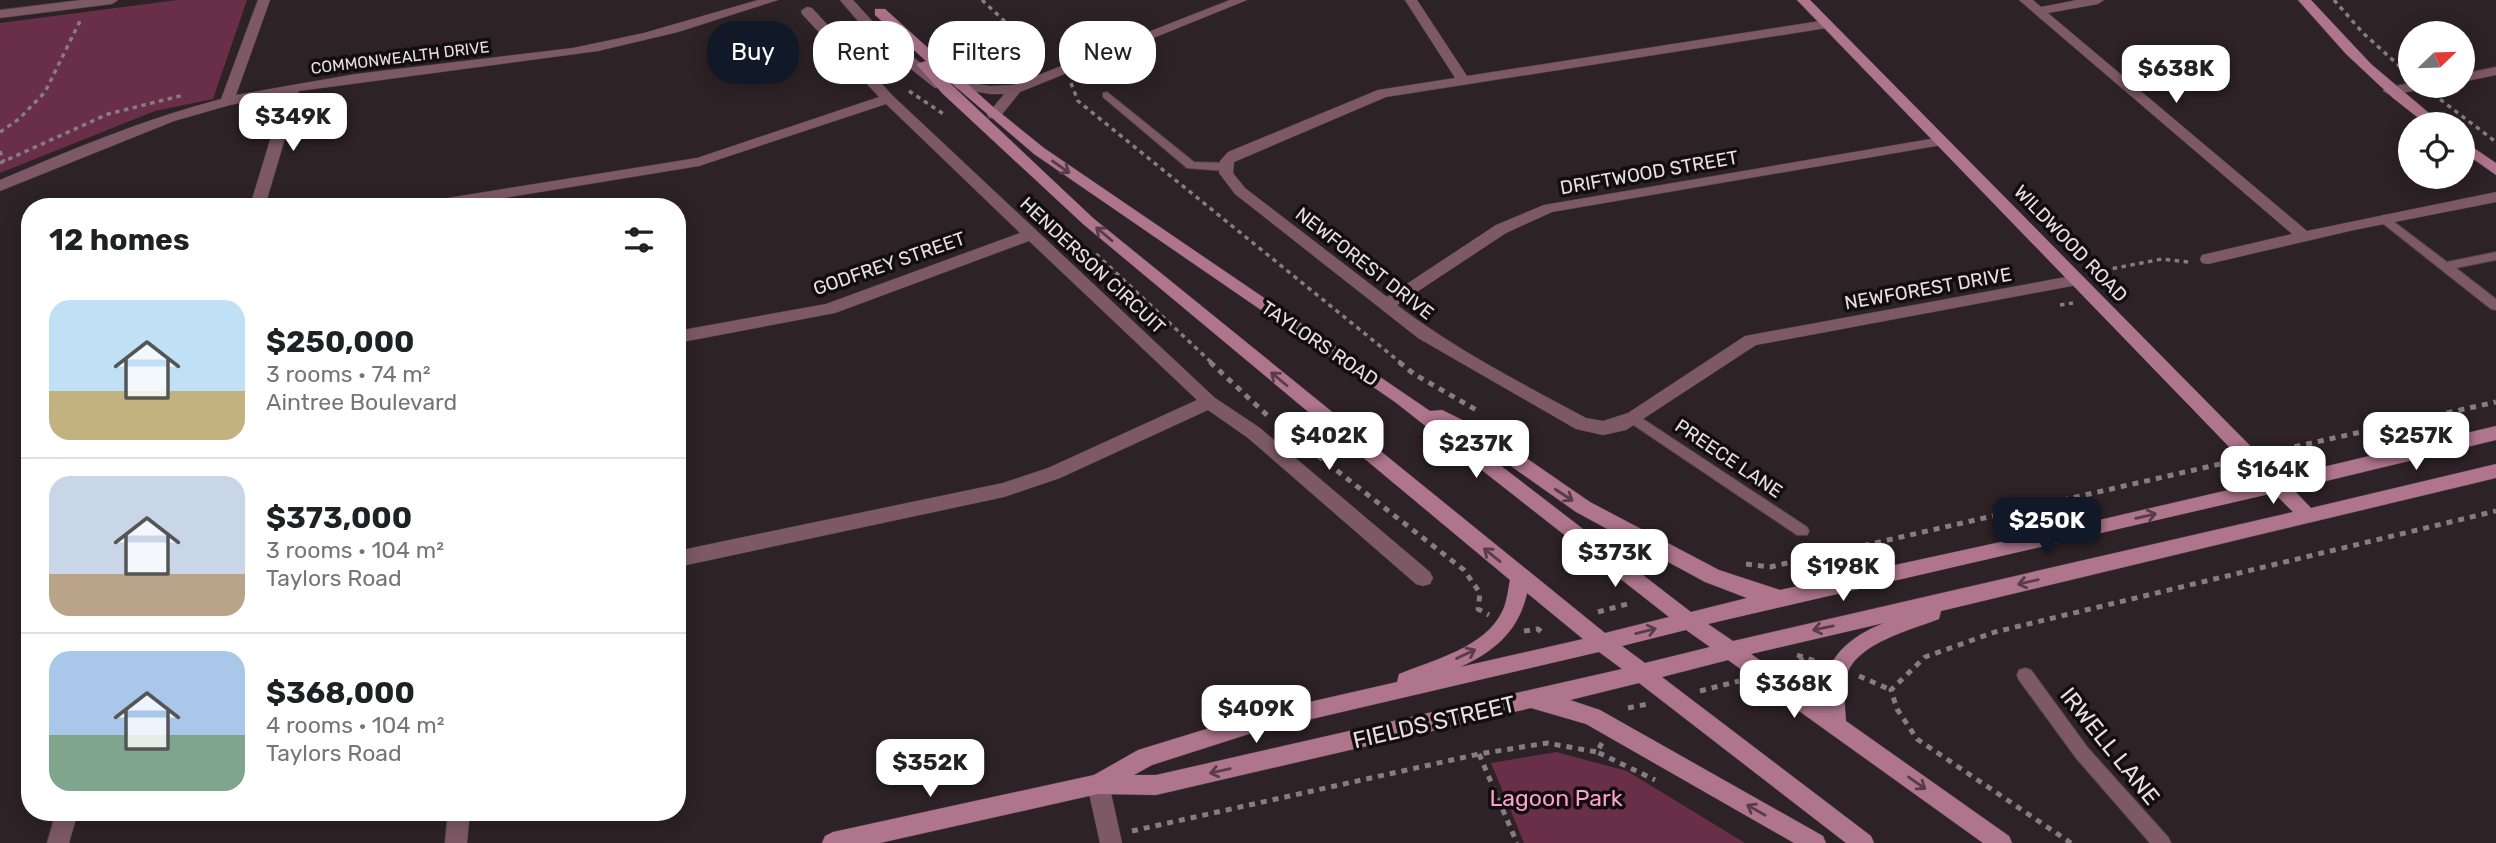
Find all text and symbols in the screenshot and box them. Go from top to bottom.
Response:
chip: Buy [707,21,799,84]
chip: Rent [813,21,914,84]
chip: Filters [928,21,1045,84]
chip: New [1059,21,1156,84]
north arrow [2398,21,2474,98]
map controls [2398,21,2475,189]
street label: COMMONWEALTH DRIVE [310,37,490,78]
pin: $638K [2127,46,2225,105]
text: $638K [2138,54,2214,82]
pin: $349K [244,94,342,153]
text: $349K [255,102,331,130]
button: locate [2398,112,2475,189]
street label: DRIFTWOOD STREET [1558,145,1740,199]
one-way arrow [1051,160,1070,174]
street label: WILDWOOD ROAD [2009,180,2132,307]
street label: HENDERSON CIRCUIT [1015,192,1170,339]
street label: NEWFOREST DRIVE [1291,202,1438,325]
icon: filters [620,221,658,259]
text: 12 homes [49,222,190,258]
one-way arrow [1095,226,1113,242]
street label: GODFREY STREET [810,227,968,300]
street label: NEWFOREST DRIVE [1843,262,2013,315]
street label: TAYLORS ROAD [1257,296,1383,391]
text: $250,000 [266,324,414,360]
icon: home [105,328,189,412]
text: 3 rooms · 74 m² [266,360,431,388]
one-way arrow [1271,371,1289,387]
text: Aintree Boulevard [266,388,457,416]
pin: $402K [1280,412,1378,472]
pin: $257K [2367,412,2465,472]
street label: PREECE LANE [1671,414,1787,503]
pin: $237K [1427,420,1525,480]
text: $402K [1291,421,1367,449]
text: $257K [2379,421,2453,449]
text: $237K [1439,429,1513,457]
pin: $164K [2224,447,2322,506]
text: $164K [2237,455,2309,483]
one-way arrow [1554,488,1574,502]
pin: $250K [1998,498,2096,557]
text: $373,000 [266,500,412,536]
icon: home [105,504,189,588]
text: $250K [2009,506,2085,534]
one-way arrow [2134,509,2157,522]
pin: $373K [1566,530,1664,589]
text: 3 rooms · 104 m² [266,536,444,564]
text: $373K [1578,538,1652,566]
pin: $198K [1794,544,1892,603]
one-way arrow [1484,547,1502,563]
text: $198K [1807,552,1879,580]
text: Taylors Road [266,564,402,592]
one-way arrow [2017,576,2040,590]
one-way arrow [1812,622,1835,636]
one-way arrow [1634,624,1657,637]
one-way arrow [1455,647,1476,661]
pin: $368K [1745,660,1843,720]
text: $368K [1756,669,1832,697]
text: $368,000 [266,675,415,711]
icon: home [105,679,189,763]
street label: IRWELL LANE [2054,682,2166,810]
pin: $409K [1207,686,1305,745]
street label: FIELDS STREET [1350,690,1518,754]
text: $409K [1218,694,1294,722]
text: 4 rooms · 104 m² [266,711,445,739]
text: Taylors Road [266,739,402,767]
pin: $352K [881,740,979,799]
text: $352K [892,748,968,776]
one-way arrow [1209,765,1231,778]
one-way arrow [1907,776,1926,790]
park label: Lagoon Park [1489,784,1623,812]
one-way arrow [1746,802,1766,816]

